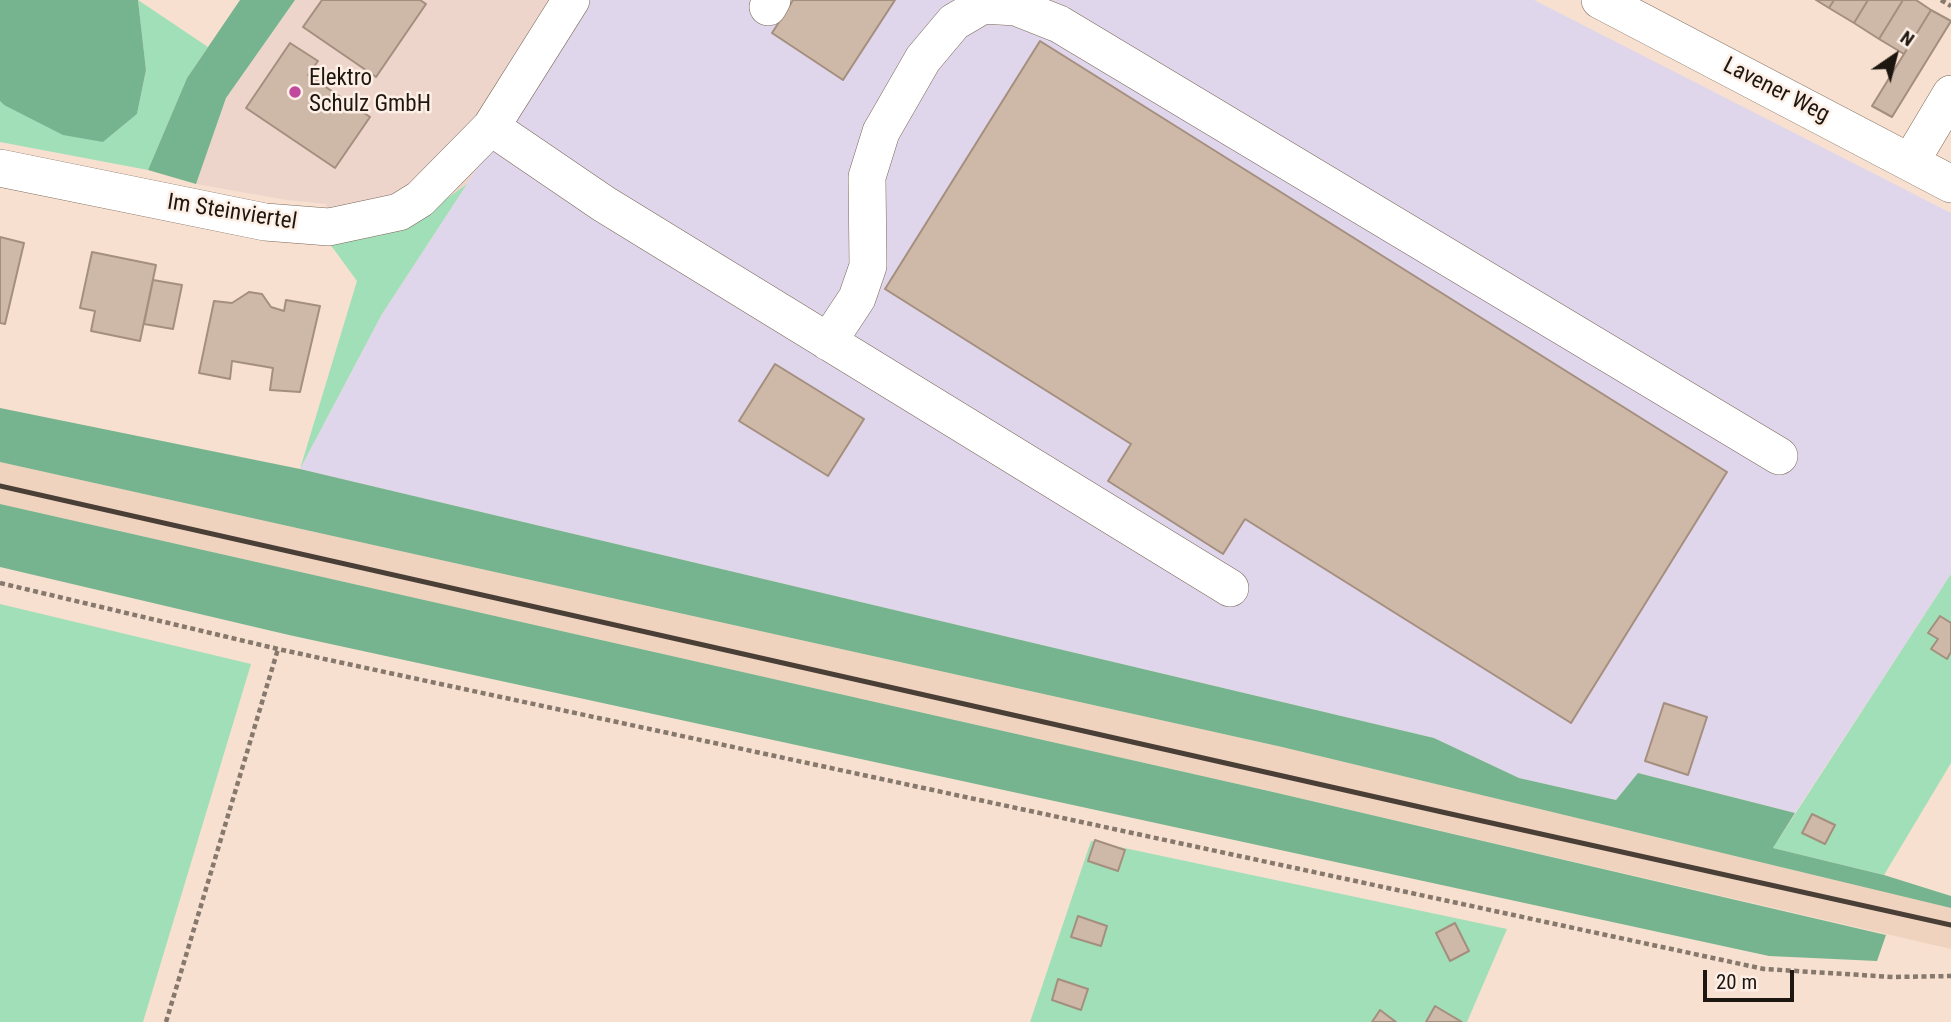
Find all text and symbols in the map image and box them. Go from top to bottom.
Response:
north arrow [1860,21,1930,91]
text: N [1896,26,1919,51]
street label: Lavener Weg [1718,52,1834,130]
place label: Elektro Schulz GmbH [309,65,431,119]
marker: Elektro Schulz GmbH [287,84,303,100]
street label: Im Steinviertel [165,189,299,237]
scale bar [1706,956,1797,1000]
text: 20 m [1716,970,1757,994]

